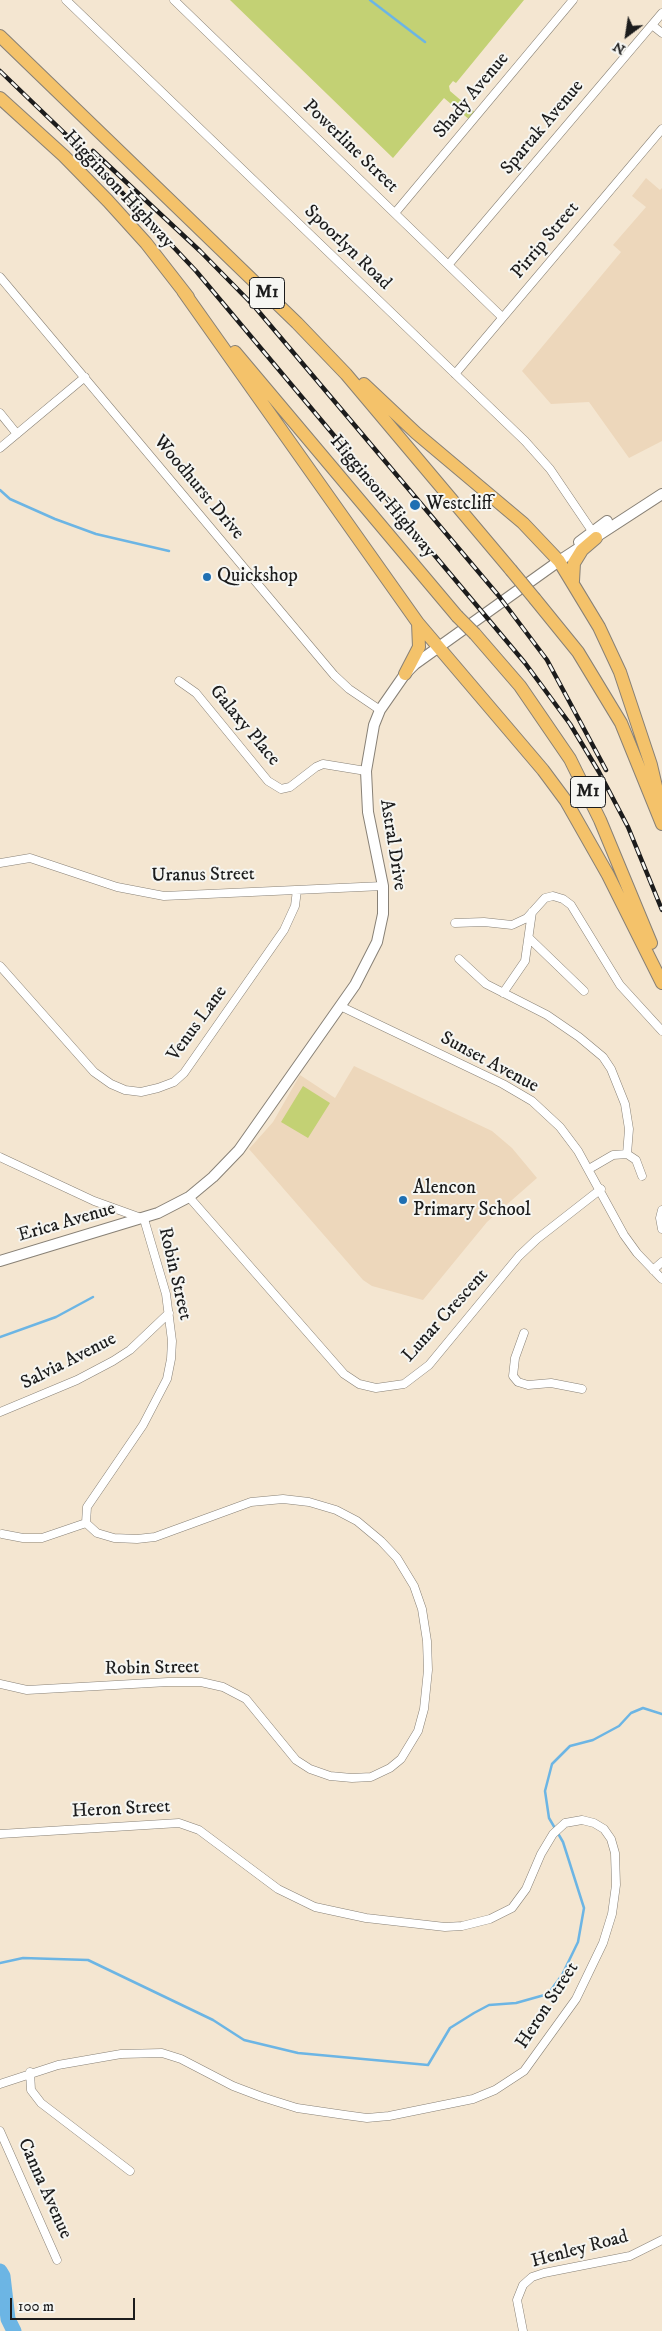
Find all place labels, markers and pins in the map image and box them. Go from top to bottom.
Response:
place label: Westcliff [426,494,492,516]
marker: Westcliff [408,498,422,512]
place label: Quickshop [217,566,298,588]
marker: Quickshop [201,571,213,583]
place label: Alencon Primary School [413,1178,531,1222]
marker: Alencon Primary School [397,1194,409,1206]

